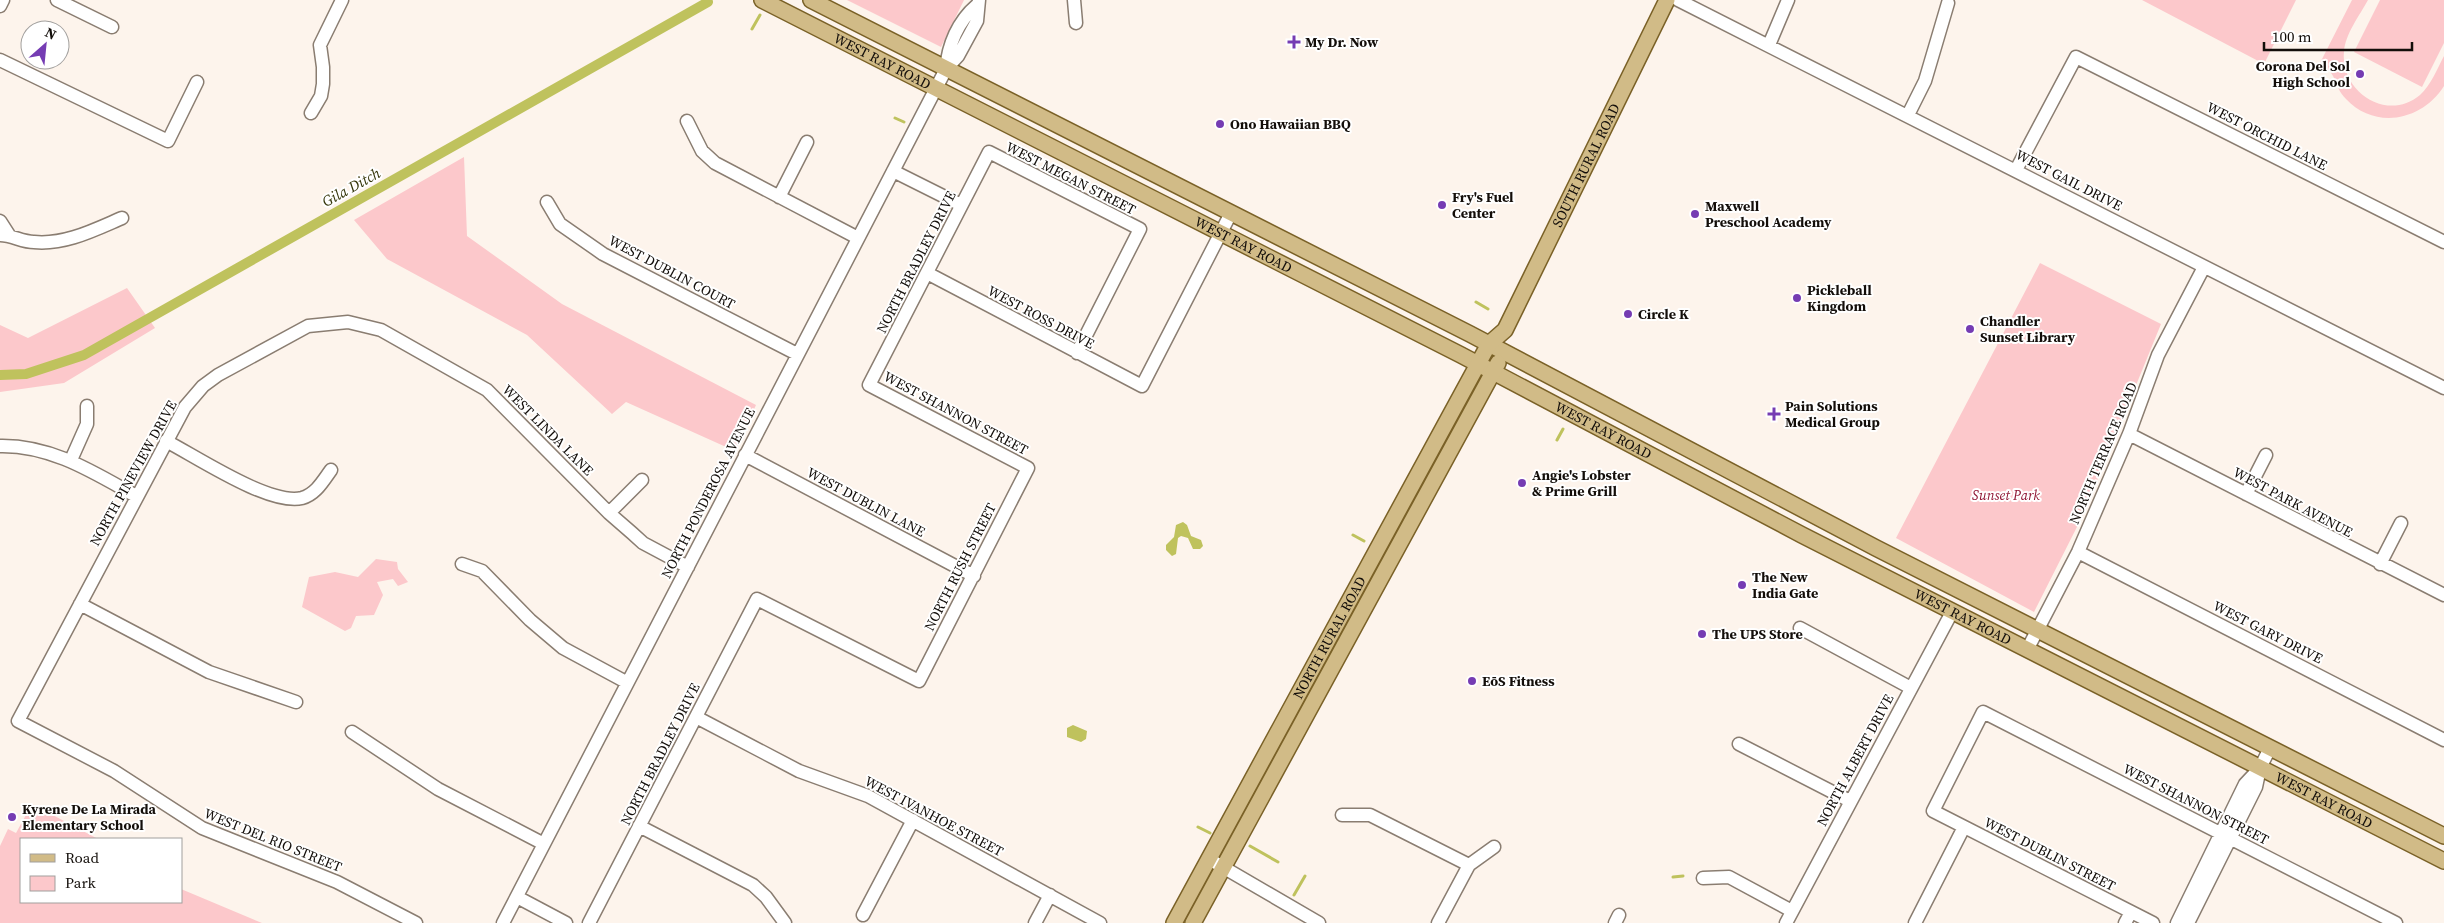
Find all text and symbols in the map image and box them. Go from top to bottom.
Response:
north arrow [20,20,70,70]
scale bar [2264,20,2412,52]
text: N [42,22,60,45]
text: 100 m [2272,26,2312,47]
street label: WEST RAY ROAD [830,28,935,94]
place label: My Dr. Now [1305,32,1378,52]
marker: My Dr. Now [1287,35,1301,49]
place label: Corona Del Sol High School [2256,56,2350,92]
marker: Corona Del Sol High School [2354,68,2366,80]
street label: WEST ORCHID LANE [2203,97,2331,175]
street label: SOUTH RURAL ROAD [1547,100,1625,230]
place label: Ono Hawaiian BBQ [1230,114,1351,134]
marker: Ono Hawaiian BBQ [1214,118,1226,130]
street label: WEST MEGAN STREET [1003,137,1140,220]
street label: WEST GAIL DRIVE [2012,144,2126,216]
water label: Gila Ditch [318,162,384,212]
street label: NORTH BRADLEY DRIVE [871,187,961,337]
place label: Fry's Fuel Center [1452,187,1514,223]
place label: Maxwell Preschool Academy [1705,196,1832,232]
marker: Fry's Fuel Center [1436,199,1448,211]
marker: Maxwell Preschool Academy [1689,208,1701,220]
street label: WEST RAY ROAD [1191,211,1296,278]
street label: WEST DUBLIN COURT [605,230,739,314]
street label: WEST ROSS DRIVE [984,280,1098,354]
place label: Pickleball Kingdom [1807,280,1872,316]
marker: Pickleball Kingdom [1791,292,1803,304]
place label: Circle K [1638,304,1689,324]
marker: Circle K [1622,308,1634,320]
place label: Chandler Sunset Library [1980,311,2076,347]
marker: Chandler Sunset Library [1964,323,1976,335]
street label: WEST SHANNON STREET [880,366,1032,460]
street label: NORTH TERRACE ROAD [2064,379,2142,527]
street label: WEST LINDA LANE [498,380,598,480]
street label: WEST RAY ROAD [1552,396,1655,464]
place label: Pain Solutions Medical Group [1785,396,1880,432]
street label: NORTH PINEVIEW DRIVE [85,397,181,549]
street label: NORTH PONDEROSA AVENUE [656,404,760,582]
marker: Pain Solutions Medical Group [1767,407,1781,421]
street label: WEST DUBLIN LANE [803,462,929,542]
street label: WEST PARK AVENUE [2230,462,2356,542]
place label: Angie's Lobster & Prime Grill [1532,465,1631,501]
marker: Angie's Lobster & Prime Grill [1516,477,1528,489]
park label: Sunset Park [1972,485,2040,505]
street label: NORTH RUSH STREET [919,499,1001,634]
place label: The New India Gate [1752,567,1818,603]
street label: NORTH RURAL ROAD [1288,573,1371,702]
marker: The New India Gate [1736,579,1748,591]
street label: WEST RAY ROAD [1911,584,2015,650]
street label: WEST GARY DRIVE [2210,596,2326,668]
place label: The UPS Store [1712,624,1803,644]
marker: The UPS Store [1696,628,1708,640]
place label: EōS Fitness [1482,671,1555,691]
marker: EōS Fitness [1466,675,1478,687]
street label: NORTH BRADLEY DRIVE [615,679,705,829]
street label: NORTH ALBERT DRIVE [1812,690,1898,830]
street label: WEST SHANNON STREET [2120,759,2273,850]
street label: WEST RAY ROAD [2272,767,2376,833]
street label: WEST IVANHOE STREET [861,771,1007,861]
place label: Kyrene De La Mirada Elementary School [22,799,156,835]
street label: WEST DEL RIO STREET [201,803,345,877]
marker: Kyrene De La Mirada Elementary School [6,811,18,823]
street label: WEST DUBLIN STREET [1981,812,2120,896]
legend [20,838,182,903]
text: Road [65,847,99,868]
text: Park [65,872,97,893]

